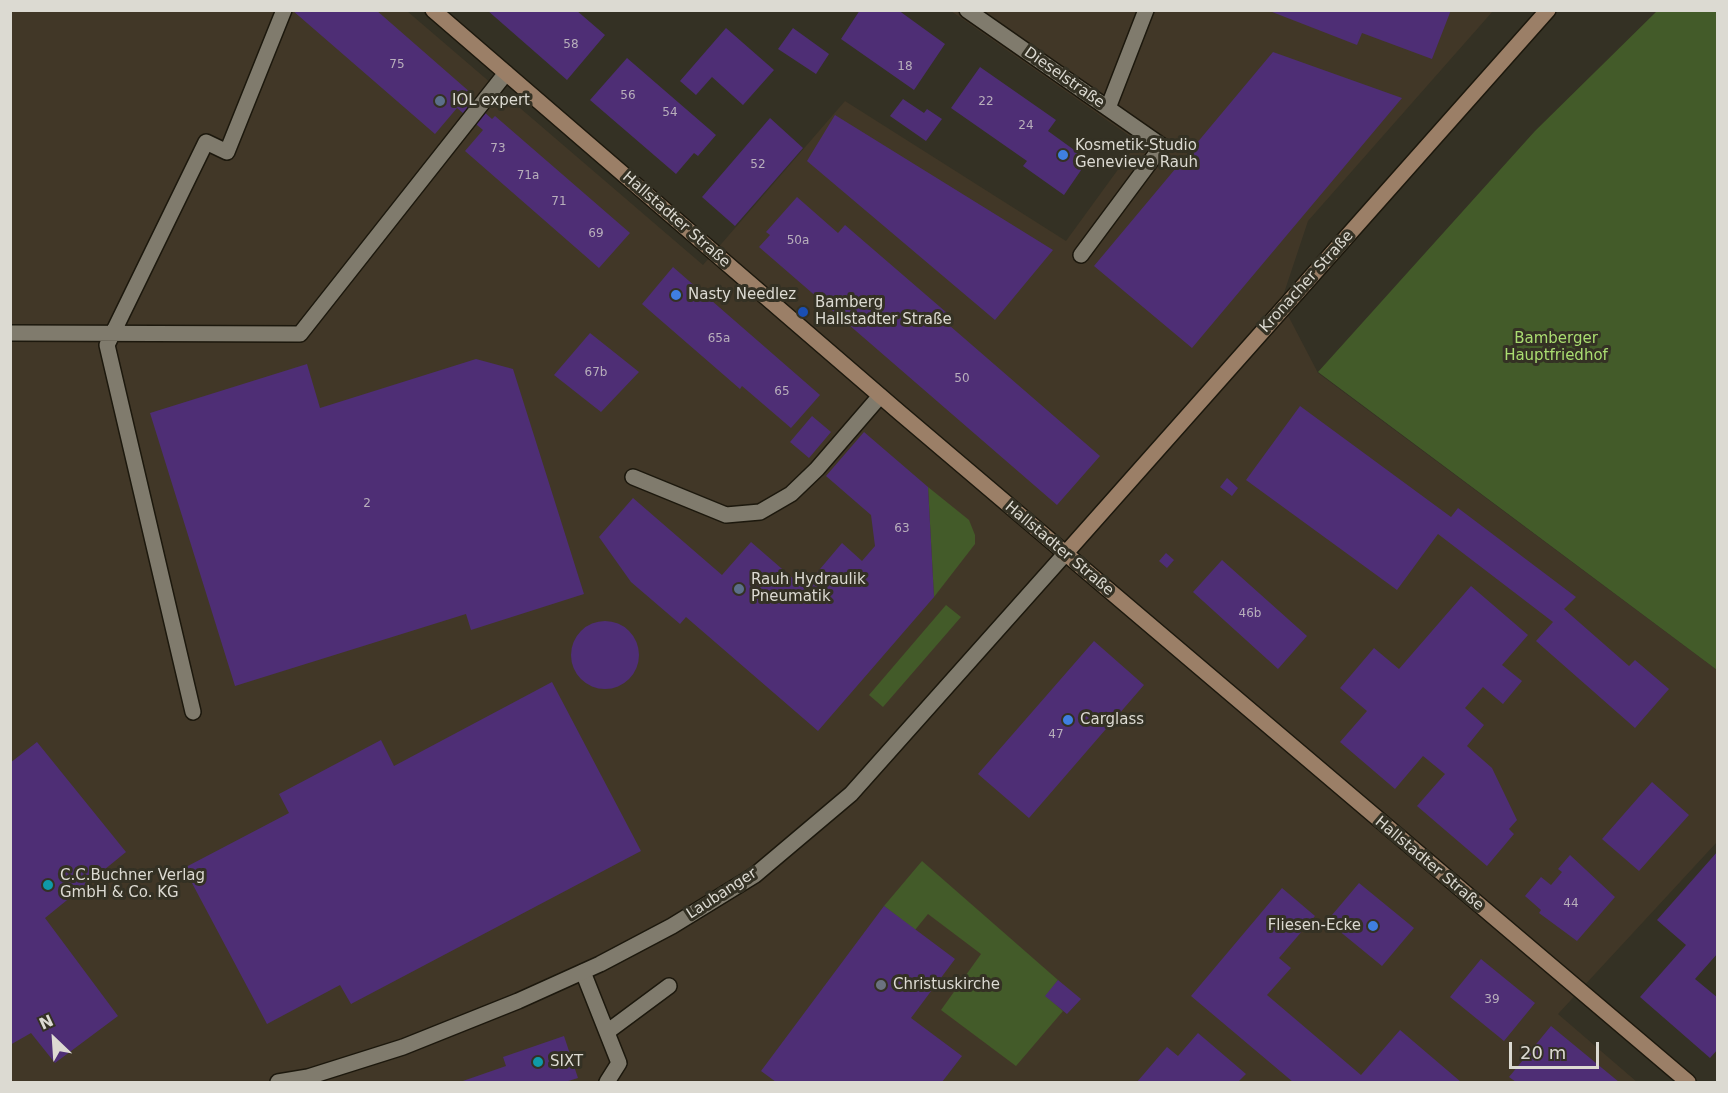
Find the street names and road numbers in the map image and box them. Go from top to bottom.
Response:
street label: Dieselstraße [1020,44,1108,112]
street label: Hallstadter Straße [619,168,733,272]
street label: Kronacher Straße [1257,227,1357,337]
street label: Hallstadter Straße [1001,498,1117,600]
street label: Hallstadter Straße [1371,813,1487,915]
street label: Laubanger [683,865,761,923]

